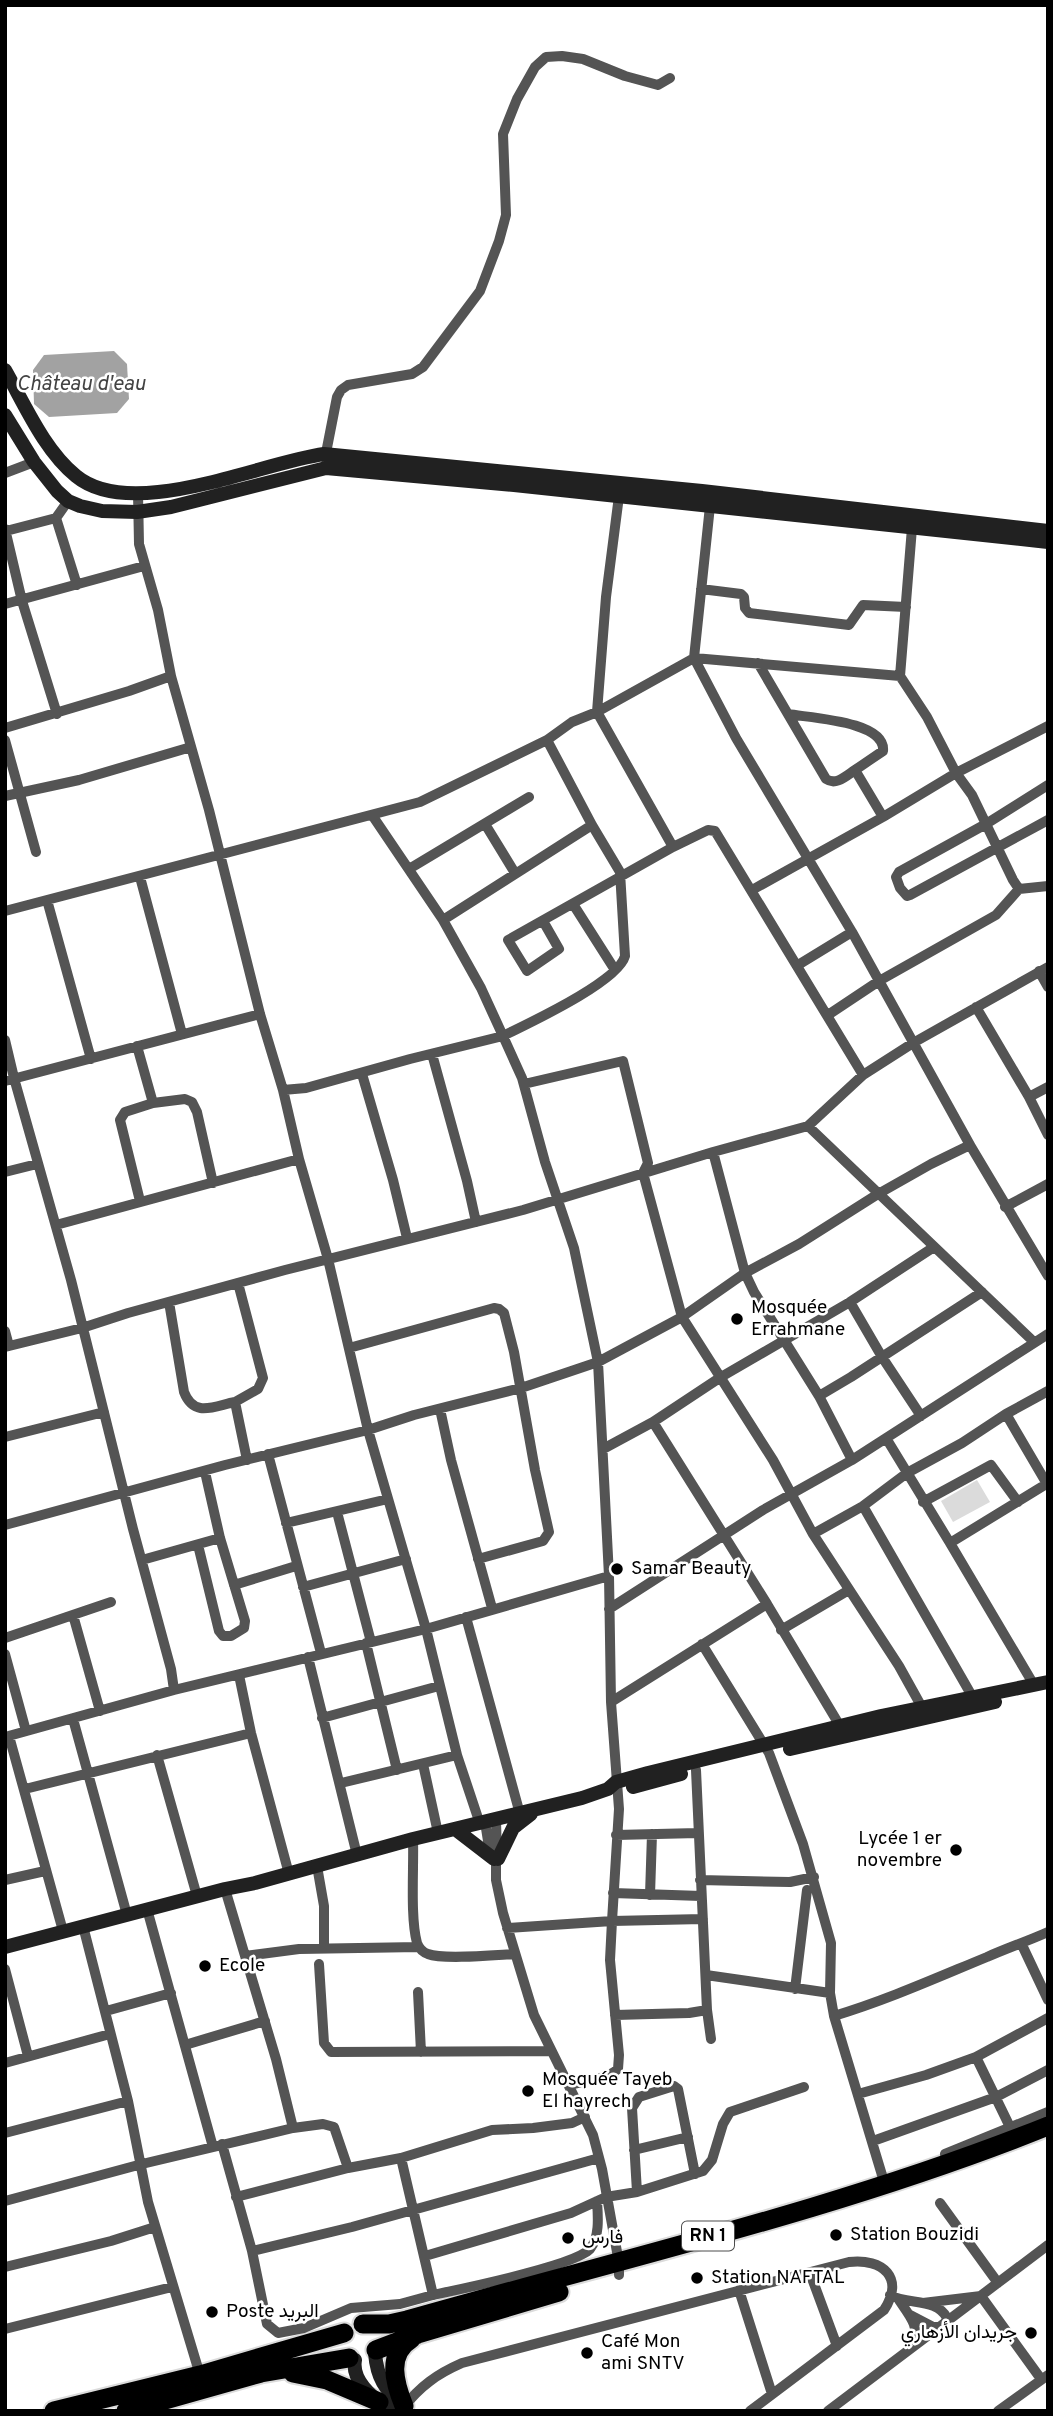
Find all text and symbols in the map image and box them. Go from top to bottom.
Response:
water label: Château d'eau [17,371,146,398]
place label: Mosquée Errahmane [751,1296,845,1342]
marker: Mosquée Errahmane [729,1311,745,1327]
place label: Samar Beauty [631,1557,751,1581]
marker: Samar Beauty [609,1561,625,1577]
place label: Lycée 1 er novembre [857,1827,943,1873]
marker: Lycée 1 er novembre [948,1842,964,1858]
place label: Ecole [219,1954,265,1978]
marker: Ecole [197,1958,213,1974]
place label: Mosquée Tayeb El hayrech [542,2068,673,2114]
marker: Mosquée Tayeb El hayrech [520,2083,536,2099]
road number: RN 1 [682,2222,734,2250]
place label: Station Bouzidi [850,2223,979,2247]
place label: فارس [582,2226,623,2250]
marker: Station Bouzidi [828,2227,844,2243]
marker: فارس [560,2230,576,2246]
place label: Station NAFTAL [711,2266,845,2290]
marker: Station NAFTAL [689,2270,705,2286]
place label: Poste البريد [226,2300,319,2324]
marker: Poste البريد [204,2304,220,2320]
place label: جريدان الأزهاري [901,2321,1017,2347]
marker: جريدان الأزهاري [1023,2325,1039,2341]
place label: Café Mon ami SNTV [601,2330,685,2376]
marker: Café Mon ami SNTV [579,2345,595,2361]

